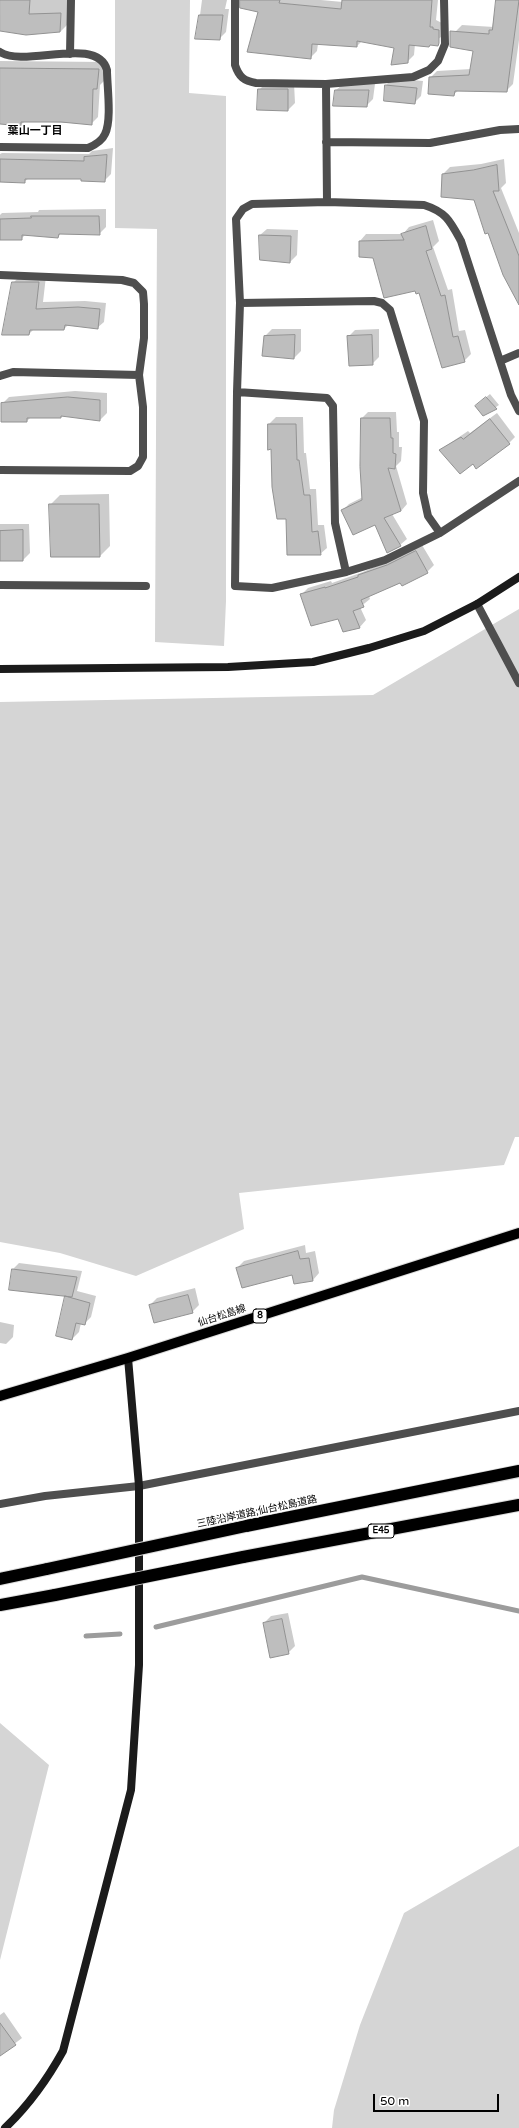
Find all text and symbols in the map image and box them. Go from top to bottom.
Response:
district label: 葉山一丁目 [8,124,62,138]
street label: 仙台松島線 [196,1303,248,1329]
road number: 8 [253,1309,267,1323]
street label: 三陸沿岸道路;仙台松島道路 [196,1493,318,1531]
road number: E45 [368,1524,394,1538]
scale bar [375,2086,501,2112]
text: 50 m [380,2094,409,2108]

